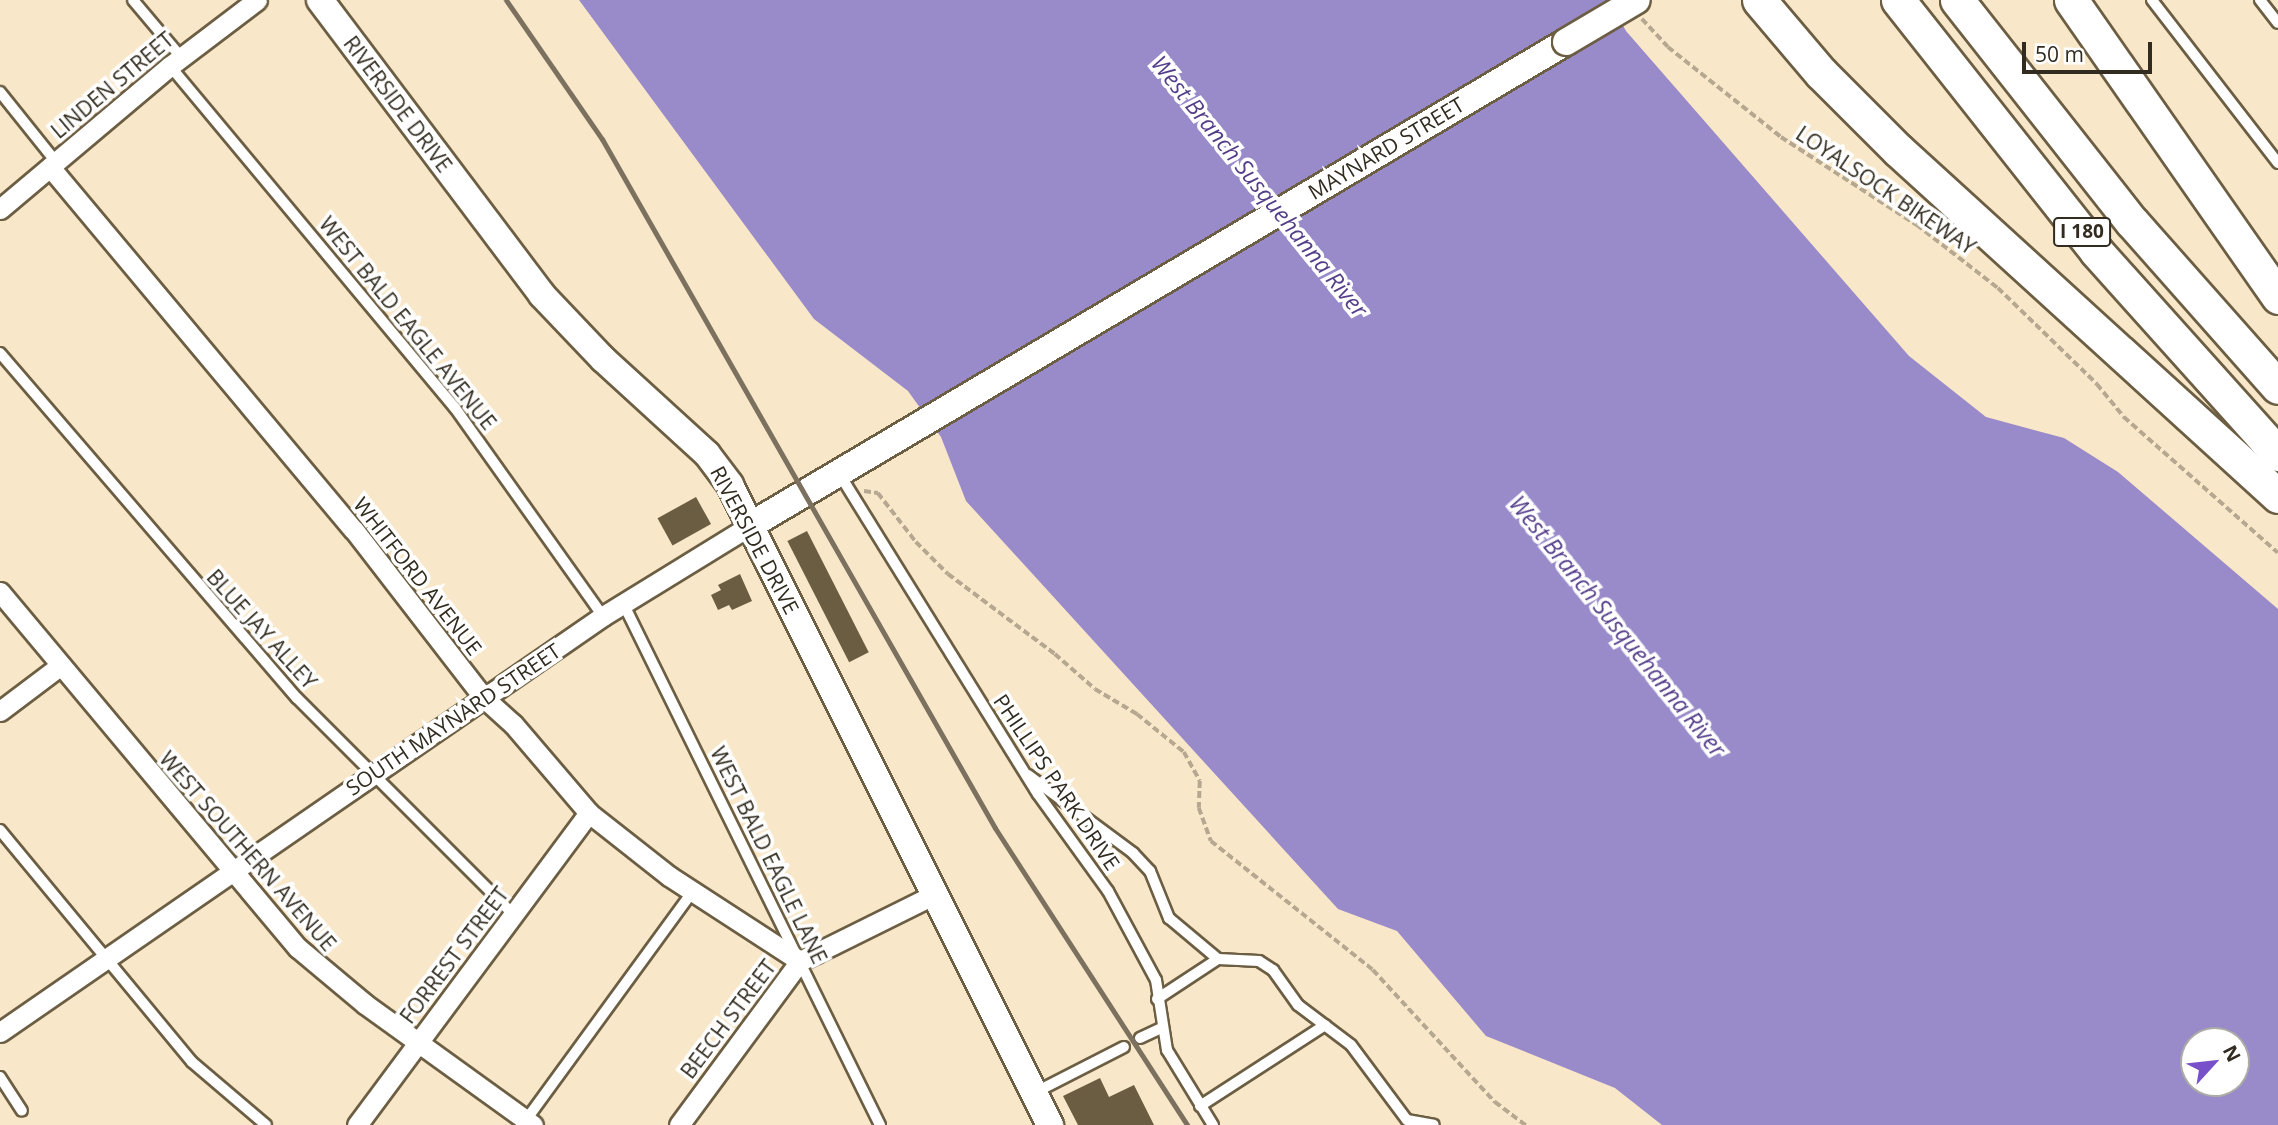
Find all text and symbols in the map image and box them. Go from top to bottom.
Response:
street label: LINDEN STREET [46,27,178,143]
scale bar [2026,28,2156,72]
street label: RIVERSIDE DRIVE [339,31,457,177]
text: 50 m [2035,40,2084,68]
water label: West Branch Susquehanna River [1146,50,1374,322]
street label: MAYNARD STREET [1303,91,1469,205]
street label: LOYALSOCK BIKEWAY [1791,121,1981,259]
street label: WEST BALD EAGLE AVENUE [314,211,502,435]
road number: I 180 [2052,216,2112,248]
street label: RIVERSIDE DRIVE [705,462,805,618]
water label: West Branch Susquehanna River [1504,490,1732,762]
street label: WHITFORD AVENUE [349,492,487,660]
street label: BLUE JAY ALLEY [202,564,322,694]
street label: SOUTH MAYNARD STREET [341,638,565,800]
street label: PHILLIPS PARK DRIVE [989,689,1125,875]
street label: WEST BALD EAGLE LANE [705,742,833,968]
street label: WEST SOUTHERN AVENUE [155,746,341,956]
street label: FORREST STREET [395,882,513,1028]
street label: BEECH STREET [675,955,781,1083]
north arrow [2180,1027,2250,1097]
text: N [2217,1041,2247,1066]

